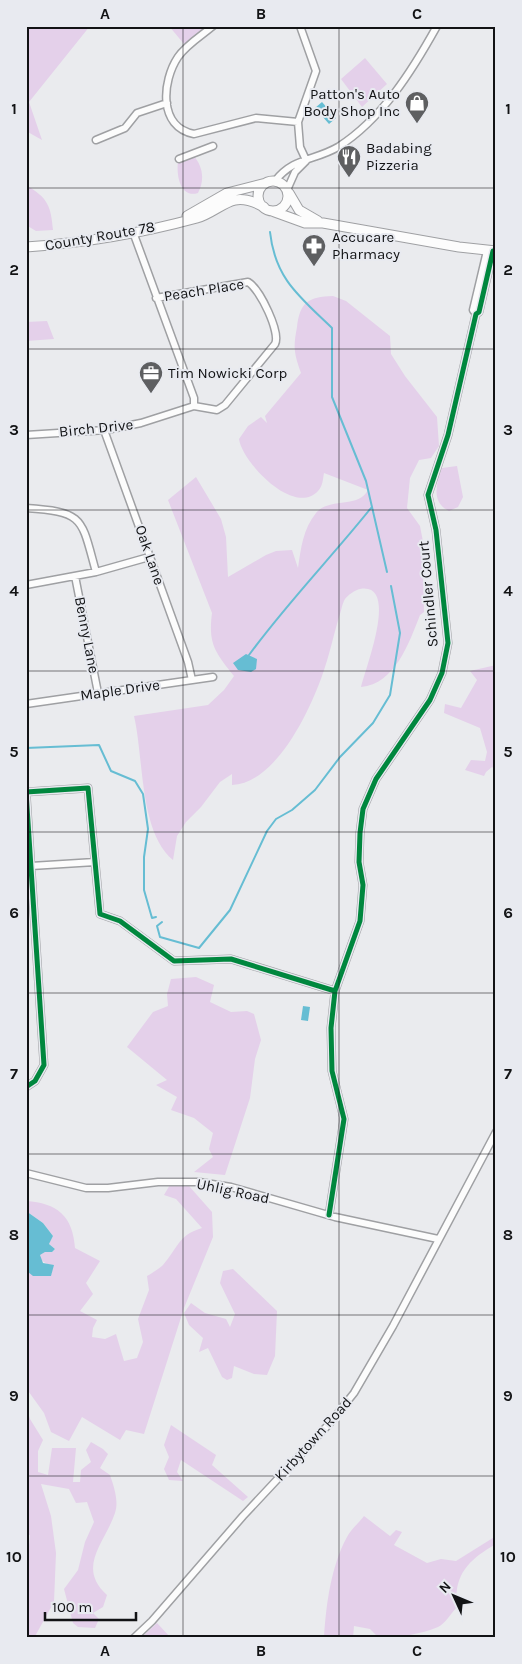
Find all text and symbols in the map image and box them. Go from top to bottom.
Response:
text: A [100,4,110,23]
text: B [256,4,266,23]
text: C [412,4,422,23]
place label: Patton's Auto Body Shop Inc [303,85,400,120]
shop icon: Patton's Auto Body Shop Inc [404,90,430,124]
text: 1 [11,99,17,118]
text: 1 [505,99,511,118]
place label: Badabing Pizzeria [366,139,432,174]
restaurant icon: Badabing Pizzeria [336,144,362,178]
street label: County Route 78 [44,217,156,255]
place label: Accucare Pharmacy [332,228,400,263]
pharmacy icon: Accucare Pharmacy [301,233,327,267]
text: 2 [9,260,19,279]
text: 2 [503,260,513,279]
street label: Peach Place [163,275,245,305]
office icon: Tim Nowicki Corp [138,360,164,394]
place label: Tim Nowicki Corp [168,364,287,382]
street label: Birch Drive [58,415,134,441]
text: 3 [9,420,19,439]
text: 3 [503,420,513,439]
street label: Oak Lane [131,523,169,587]
street label: Schindler Court [414,540,442,648]
text: 4 [9,581,19,600]
text: 4 [503,581,513,600]
street label: Benny Lane [71,595,103,675]
street label: Maple Drive [79,676,161,704]
text: 5 [9,742,19,761]
text: 5 [503,742,513,761]
text: 6 [9,903,19,922]
text: 6 [503,903,513,922]
text: 7 [10,1064,18,1083]
text: 7 [504,1064,512,1083]
street label: Uhlig Road [195,1174,271,1208]
text: 8 [9,1225,19,1244]
text: 8 [503,1225,513,1244]
text: 9 [9,1386,19,1405]
text: 9 [503,1386,513,1405]
street label: Kirbytown Road [271,1393,355,1485]
text: 10 [6,1547,22,1566]
text: 10 [500,1547,516,1566]
north arrow [430,1572,480,1622]
text: N [435,1578,455,1597]
scale bar [45,1589,136,1621]
text: 100 m [52,1598,92,1616]
text: A [100,1641,110,1660]
text: B [256,1641,266,1660]
text: C [412,1641,422,1660]

